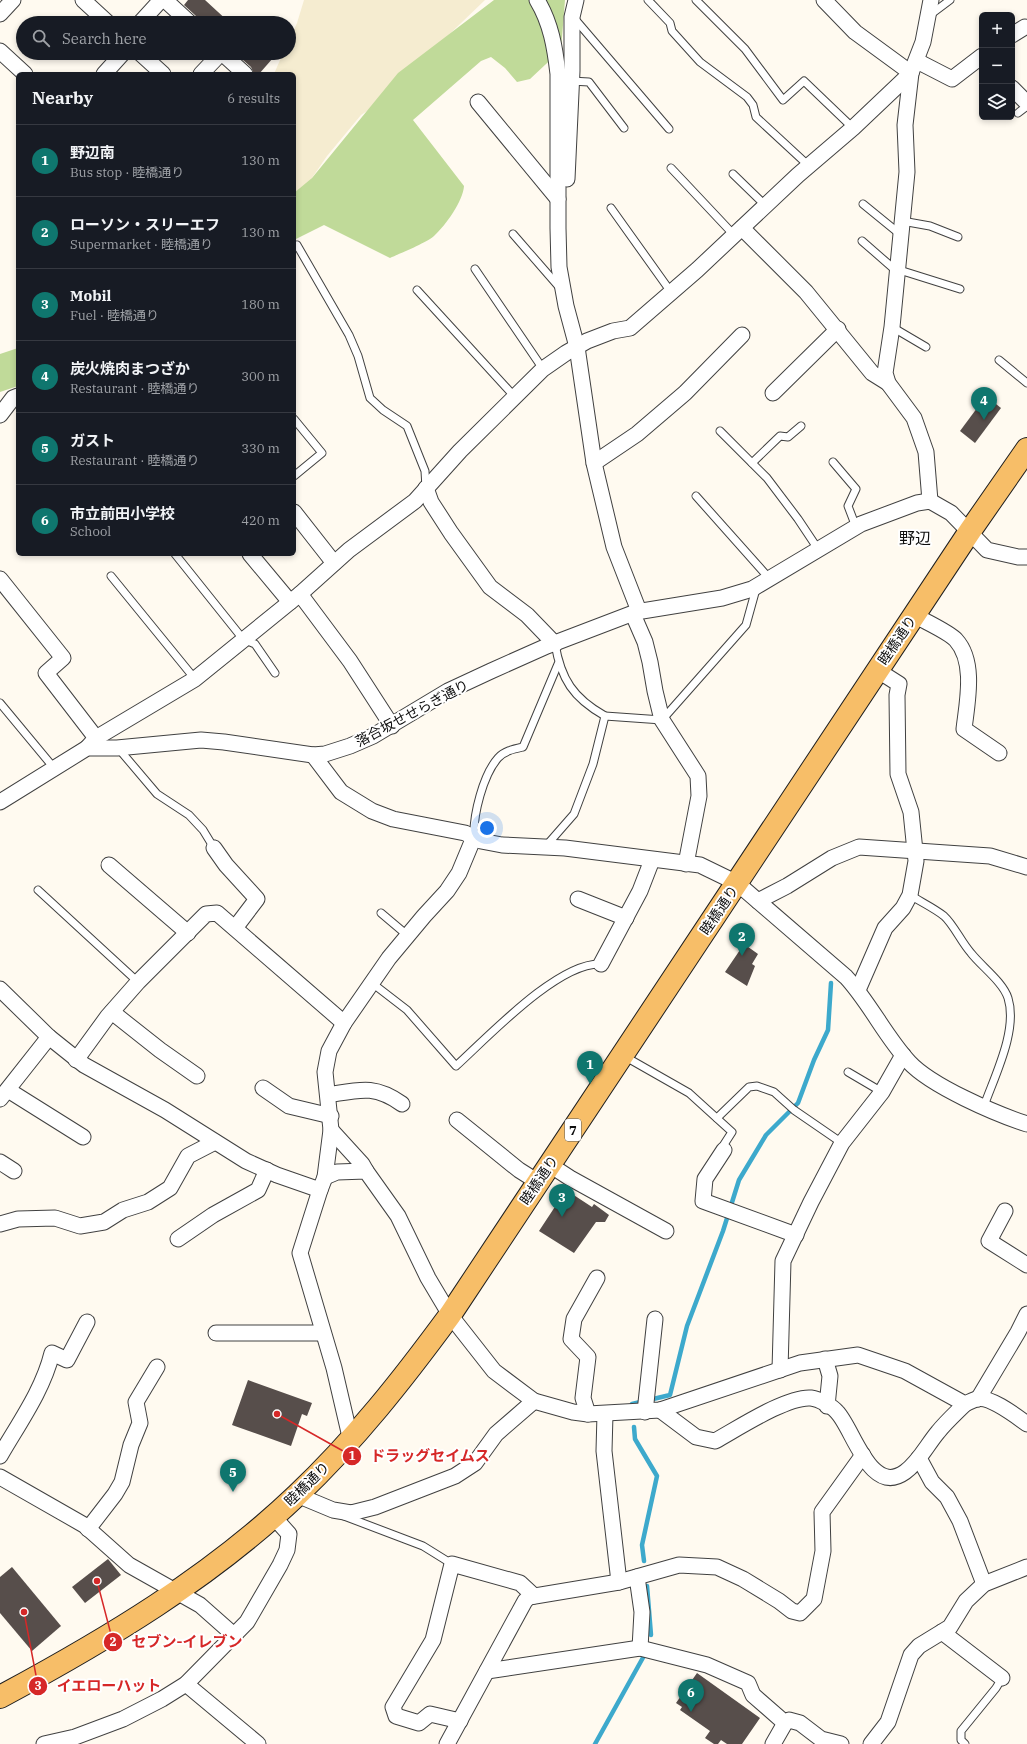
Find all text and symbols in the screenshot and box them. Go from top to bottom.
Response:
map controls [979,12,1015,120]
button: + [979,12,1015,48]
search box [16,16,296,60]
icon: search [30,27,52,49]
text: Search here [62,29,147,48]
button: − [979,48,1015,84]
button: layers [979,84,1015,120]
text: Nearby [32,87,93,109]
text: 6 results [227,90,280,107]
text: 野辺南 [70,143,115,162]
text: 1 [41,152,49,169]
text: 130 m [241,152,280,169]
text: Bus stop · 睦橋通り [70,164,184,181]
text: ローソン・スリーエフ [70,215,220,234]
text: 2 [41,224,49,241]
text: 130 m [241,224,280,241]
text: Supermarket · 睦橋通り [70,236,213,253]
text: Mobil [70,286,111,305]
text: 3 [41,296,49,313]
text: 180 m [241,296,280,313]
text: Fuel · 睦橋通り [70,307,159,324]
text: 炭火焼肉まつざか [70,359,190,378]
text: 4 [41,368,49,385]
text: 300 m [241,368,280,385]
text: Restaurant · 睦橋通り [70,380,199,397]
pin: 4 [971,387,997,420]
text: ガスト [70,431,115,450]
text: 5 [41,440,49,457]
text: 330 m [241,440,280,457]
text: Restaurant · 睦橋通り [70,452,199,469]
text: 市立前田小学校 [70,504,175,523]
text: 6 [41,512,49,529]
text: 420 m [241,512,280,529]
text: School [70,523,111,540]
district label: 野辺 [899,528,931,548]
street label: 睦橋通り [874,612,920,668]
street label: 落合坂せせらぎ通り [352,675,472,751]
your location [477,818,497,838]
street label: 睦橋通り [696,882,742,938]
pin: 2 [729,923,755,956]
pin: 1 [577,1051,603,1084]
road number: 7 [565,1119,581,1141]
street label: 睦橋通り [516,1152,562,1208]
pin: 3 [549,1184,575,1217]
callout: ドラッグセイムス [342,1442,498,1469]
text: ドラッグセイムス [370,1446,490,1465]
text: 1 [348,1448,356,1463]
street label: 睦橋通り [281,1458,333,1510]
pin: 5 [220,1459,246,1492]
callout: セブン-イレブン [103,1629,250,1656]
text: セブン-イレブン [132,1632,242,1651]
text: 2 [109,1634,117,1649]
callout: イエローハット [28,1673,169,1700]
text: イエローハット [57,1676,161,1695]
text: 3 [34,1678,42,1693]
pin: 6 [678,1679,704,1712]

